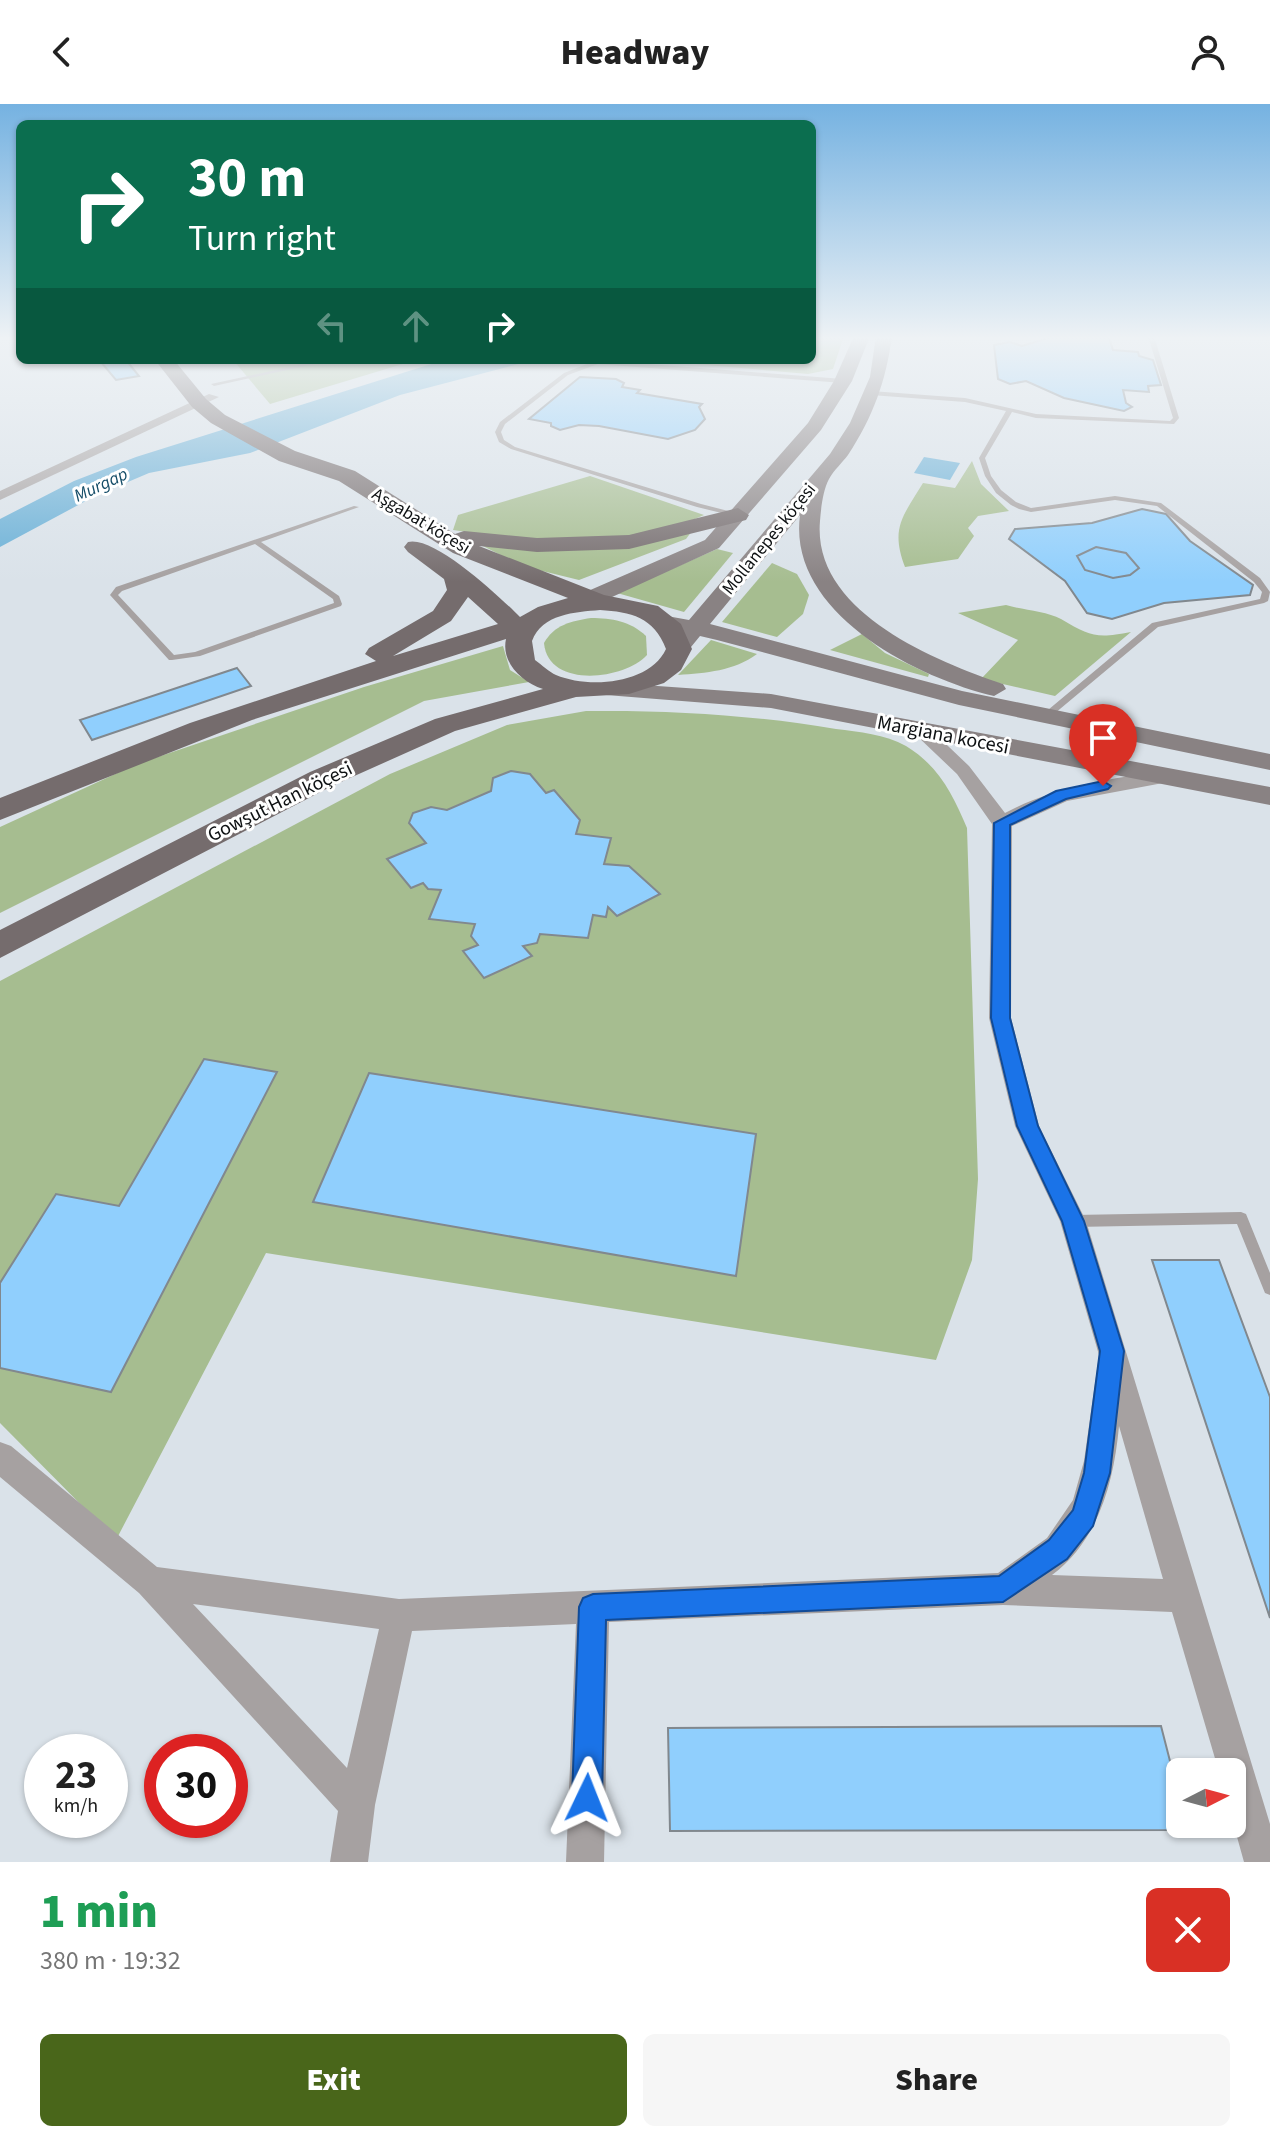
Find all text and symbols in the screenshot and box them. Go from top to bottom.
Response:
text: Headway [561,27,710,78]
icon: back [40,30,84,74]
icon: person [1186,30,1230,74]
text: 30 m [188,139,306,218]
icon: right [56,152,160,256]
text: Turn right [188,213,336,264]
icon: left [310,304,354,348]
icon: ahead [394,304,438,348]
icon: right [478,304,522,348]
water label: Murgap [70,462,132,508]
street label: Mollanepes köçesi [716,478,822,600]
street label: Aşgabat köçesi [367,482,475,560]
pin [1069,704,1137,786]
street label: Margiana kocesi [875,708,1011,762]
icon: arrive [1081,716,1125,760]
street label: Gowşut Han köçesi [203,755,357,849]
speed limit sign: 30 [144,1734,248,1838]
text: 23 [55,1747,97,1804]
position arrow [545,1756,629,1840]
north arrow [1166,1758,1246,1838]
map controls [1166,1758,1246,1838]
text: km/h [54,1792,98,1820]
text: 1 min [40,1878,158,1946]
button: close [1146,1888,1230,1972]
text: 380 m · 19:32 [40,1942,181,1979]
button: Exit [40,2034,627,2126]
button: Share [643,2034,1230,2126]

